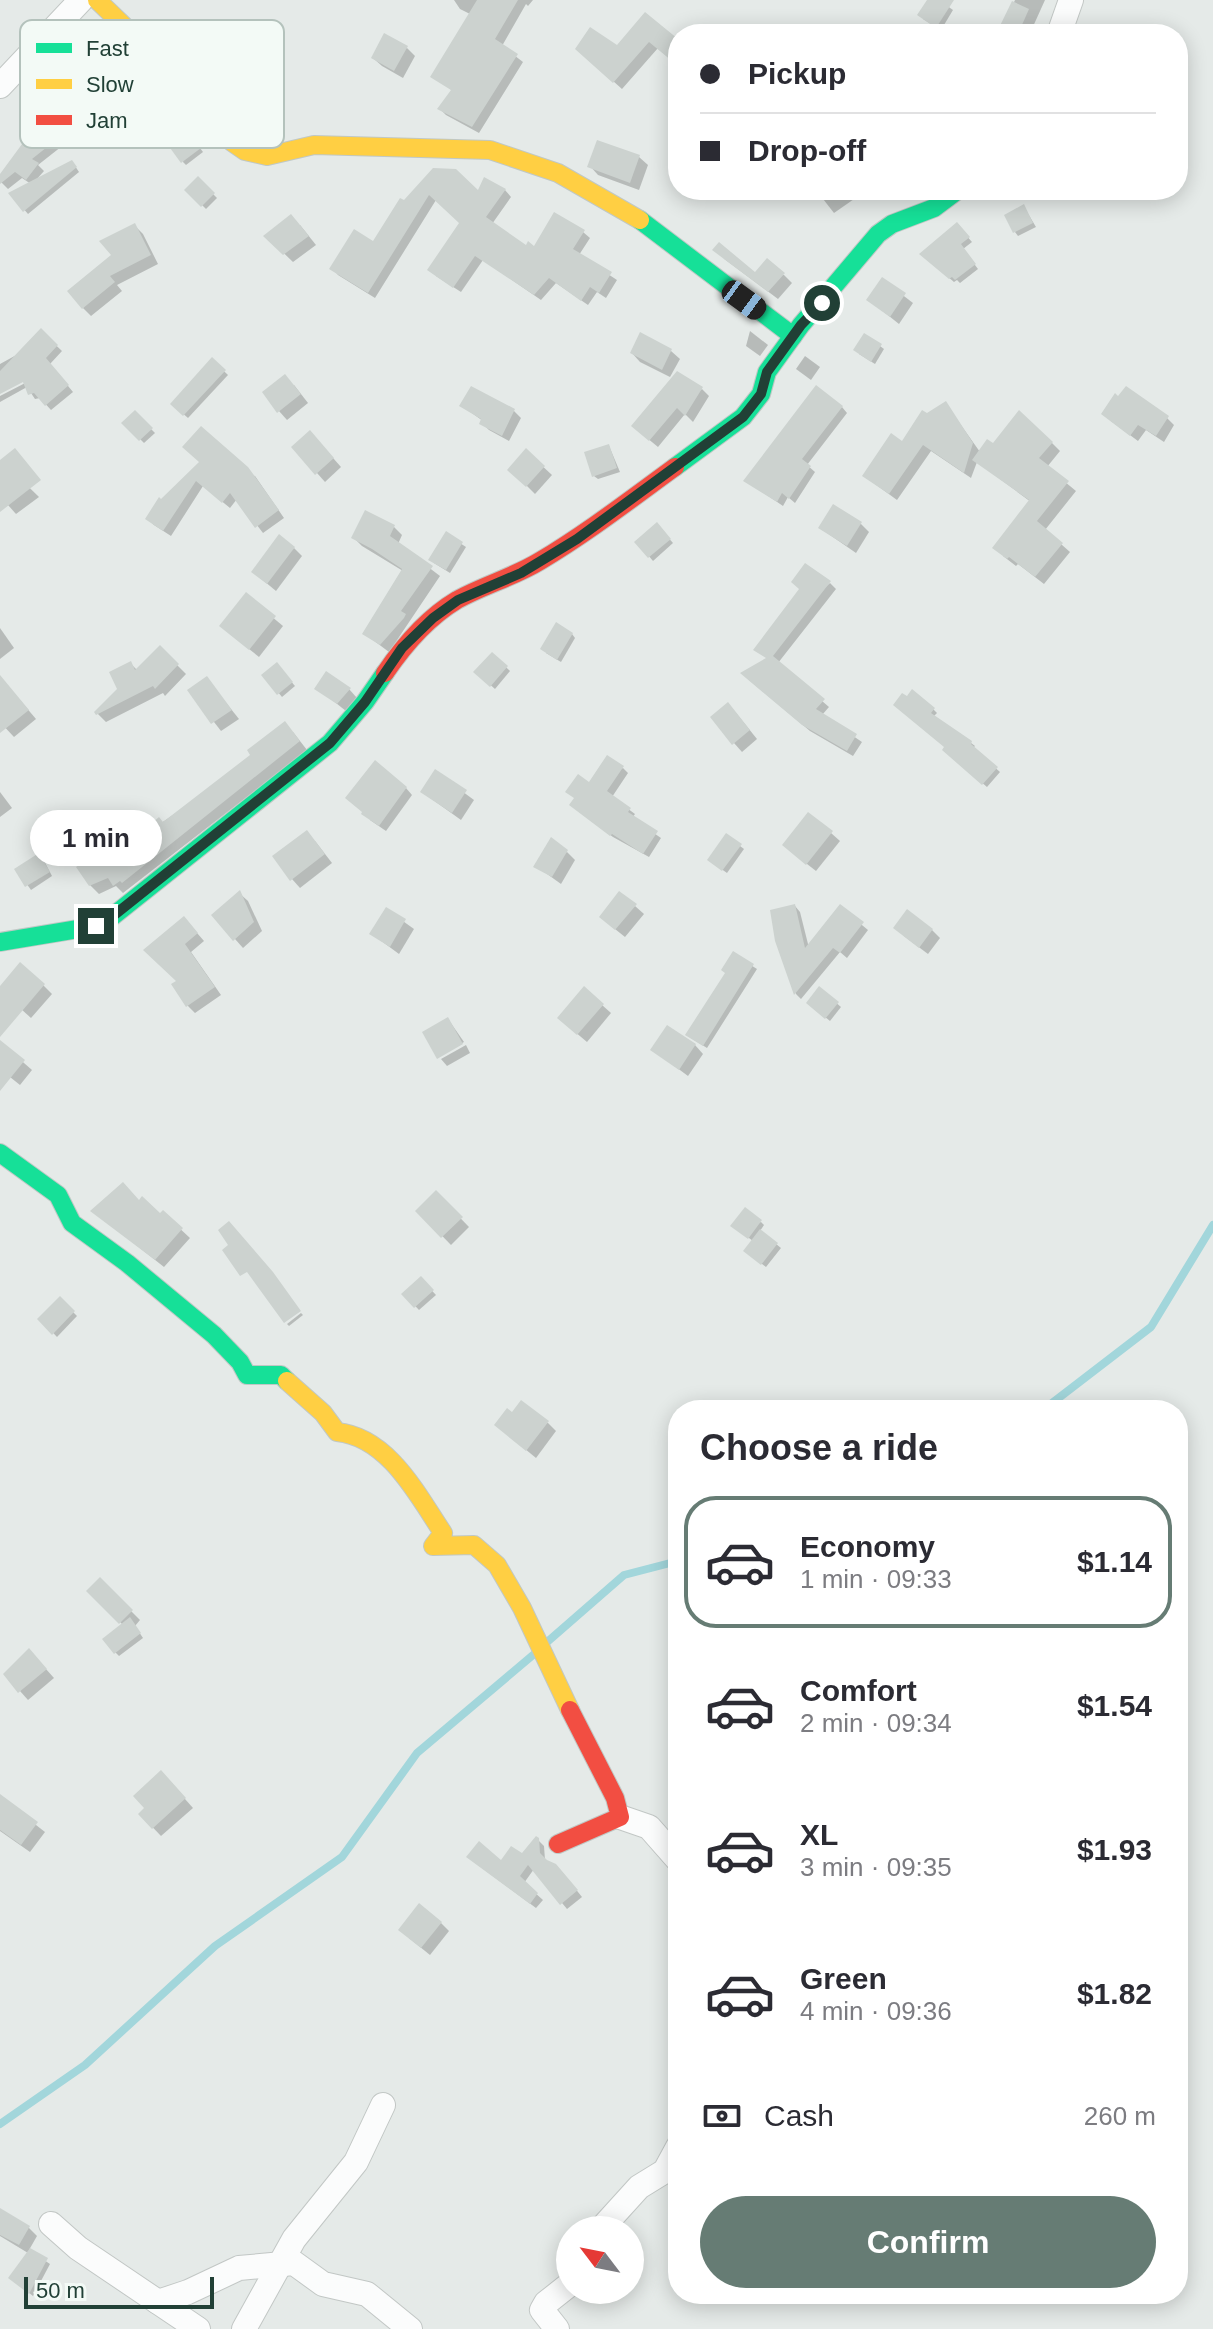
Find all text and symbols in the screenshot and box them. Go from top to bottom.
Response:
legend [20,20,284,148]
text: Fast [86,36,129,61]
text: Pickup [748,57,846,90]
text: Slow [86,72,134,97]
text: Jam [86,108,128,133]
text: Drop-off [748,134,866,167]
car [718,276,770,324]
route start [804,285,840,321]
callout: 1 min [30,810,162,866]
text: 1 min [62,823,130,853]
route end [78,908,114,944]
text: Choose a ride [700,1427,938,1468]
icon: car [704,1526,776,1598]
text: Economy [800,1530,935,1563]
text: $1.14 [1077,1545,1152,1578]
text: 1 min · 09:33 [800,1564,952,1594]
icon: car [704,1670,776,1742]
text: Comfort [800,1674,917,1707]
text: $1.54 [1077,1689,1152,1722]
text: 2 min · 09:34 [800,1708,952,1738]
icon: car [704,1814,776,1886]
text: XL [800,1818,838,1851]
text: $1.93 [1077,1833,1152,1866]
text: 3 min · 09:35 [800,1852,952,1882]
icon: car [704,1958,776,2030]
text: Green [800,1962,887,1995]
text: $1.82 [1077,1977,1152,2010]
text: 4 min · 09:36 [800,1996,952,2026]
icon: cash [700,2094,744,2138]
text: Cash [764,2099,834,2132]
text: 260 m [1084,2101,1156,2131]
button: Confirm [700,2196,1156,2288]
north arrow [556,2216,644,2304]
map controls [556,2216,644,2304]
scale bar [24,2273,214,2309]
text: 50 m [36,2278,85,2303]

